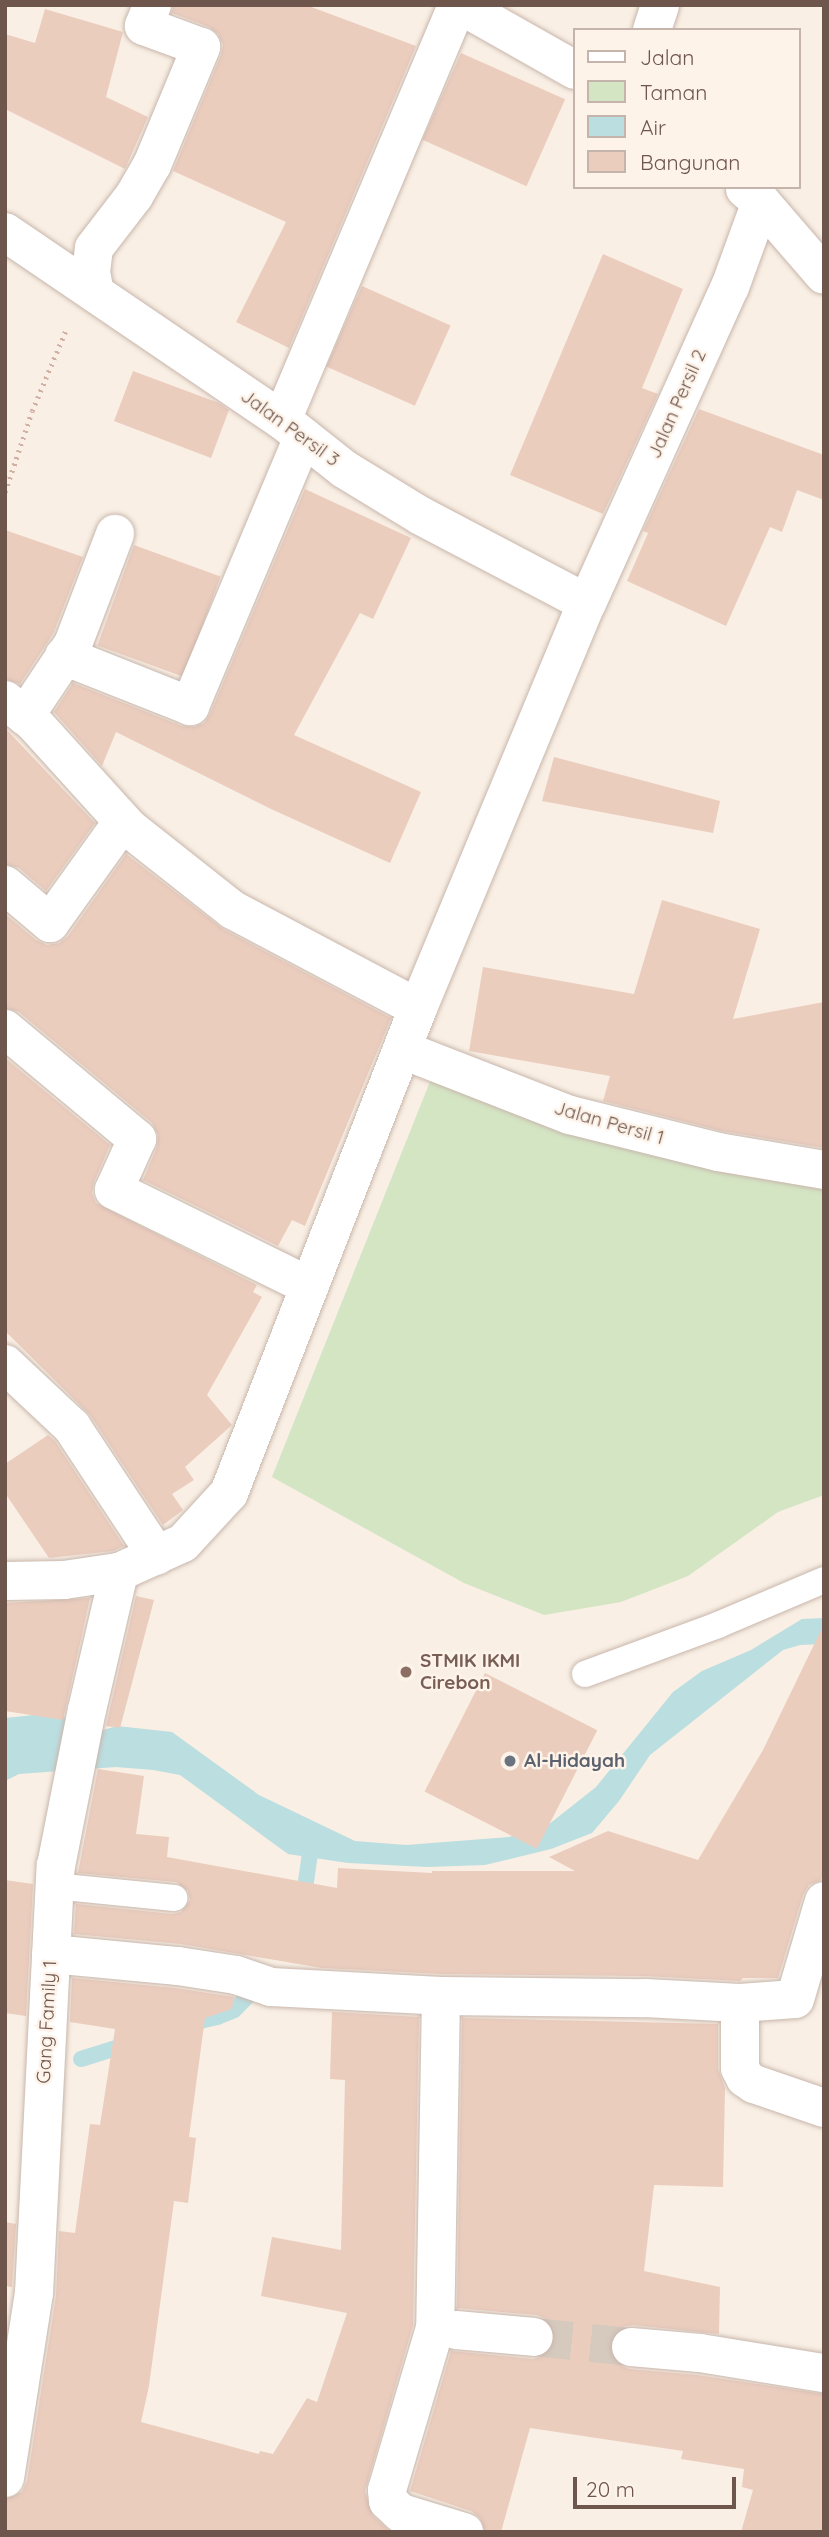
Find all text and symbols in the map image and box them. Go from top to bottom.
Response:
legend [574,28,801,189]
text: Jalan [640,44,694,70]
text: Taman [640,79,707,105]
text: Air [640,114,666,140]
text: Bangunan [640,149,740,175]
street label: Jalan Persil 2 [643,346,711,462]
street label: Jalan Persil 3 [236,385,344,471]
street label: Jalan Persil 1 [551,1096,667,1150]
place label: STMIK IKMI Cirebon [420,1650,520,1694]
marker: STMIK IKMI Cirebon [398,1664,414,1680]
place label: Al-Hidayah [524,1750,625,1772]
marker: Al-Hidayah [502,1753,518,1769]
street label: Gang Family 1 [32,1960,62,2084]
scale bar [577,2464,740,2508]
text: 20 m [586,2476,635,2502]

